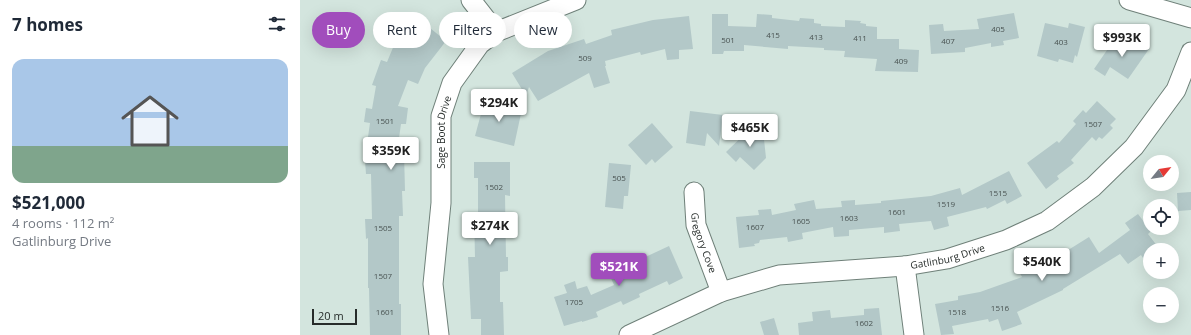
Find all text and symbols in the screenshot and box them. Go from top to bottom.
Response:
chip: Buy [312,12,365,48]
chip: Rent [373,12,431,48]
chip: Filters [439,12,506,48]
chip: New [514,12,572,48]
text: 7 homes [12,13,83,36]
icon: filters [266,13,288,35]
house number: 405 [991,23,1005,34]
pin: $993K [1094,24,1150,58]
text: $993K [1103,28,1141,46]
house number: 415 [766,29,780,40]
house number: 413 [809,31,823,42]
house number: 411 [853,32,867,43]
house number: 501 [721,34,735,45]
house number: 407 [941,35,955,46]
house number: 403 [1054,36,1068,47]
house number: 509 [578,52,592,63]
house number: 409 [894,55,908,66]
icon: home [114,85,186,157]
pin: $294K [471,89,527,123]
street label: Sage Boot Drive [433,93,454,169]
text: $294K [480,93,518,111]
pin: $465K [722,114,778,148]
house number: 1501 [376,115,394,126]
text: $465K [731,118,769,136]
house number: 1507 [1084,118,1103,129]
pin: $359K [363,137,419,171]
text: $359K [372,141,410,159]
north arrow [1143,155,1179,191]
map controls [1143,155,1179,323]
house number: 505 [612,172,626,183]
house number: 1502 [485,181,504,192]
house number: 1515 [989,187,1008,198]
text: $521,000 [12,191,85,214]
house number: 1519 [937,198,956,209]
button: locate [1143,199,1179,235]
house number: 1601 [888,206,906,217]
pin: $274K [462,212,518,246]
street label: Gregory Cove [688,212,720,275]
house number: 1603 [840,212,859,223]
text: 4 rooms · 112 m² [12,214,114,232]
house number: 1605 [792,215,811,226]
text: $274K [471,216,509,234]
house number: 1607 [746,221,765,232]
house number: 1505 [374,222,393,233]
text: Gatlinburg Drive [12,232,111,250]
street label: Gatlinburg Drive [909,240,987,272]
button: + [1143,243,1179,279]
pin: $540K [1014,248,1070,282]
text: $540K [1023,252,1061,270]
pin: $521K [591,253,647,287]
text: $521K [600,257,638,275]
house number: 1507 [374,270,393,281]
button: − [1143,287,1179,323]
house number: 1705 [565,296,584,307]
house number: 1516 [991,302,1010,313]
house number: 1601 [376,306,394,317]
house number: 1518 [948,306,967,317]
scale bar [312,307,357,326]
text: 20 m [318,308,344,323]
house number: 1602 [855,317,874,328]

